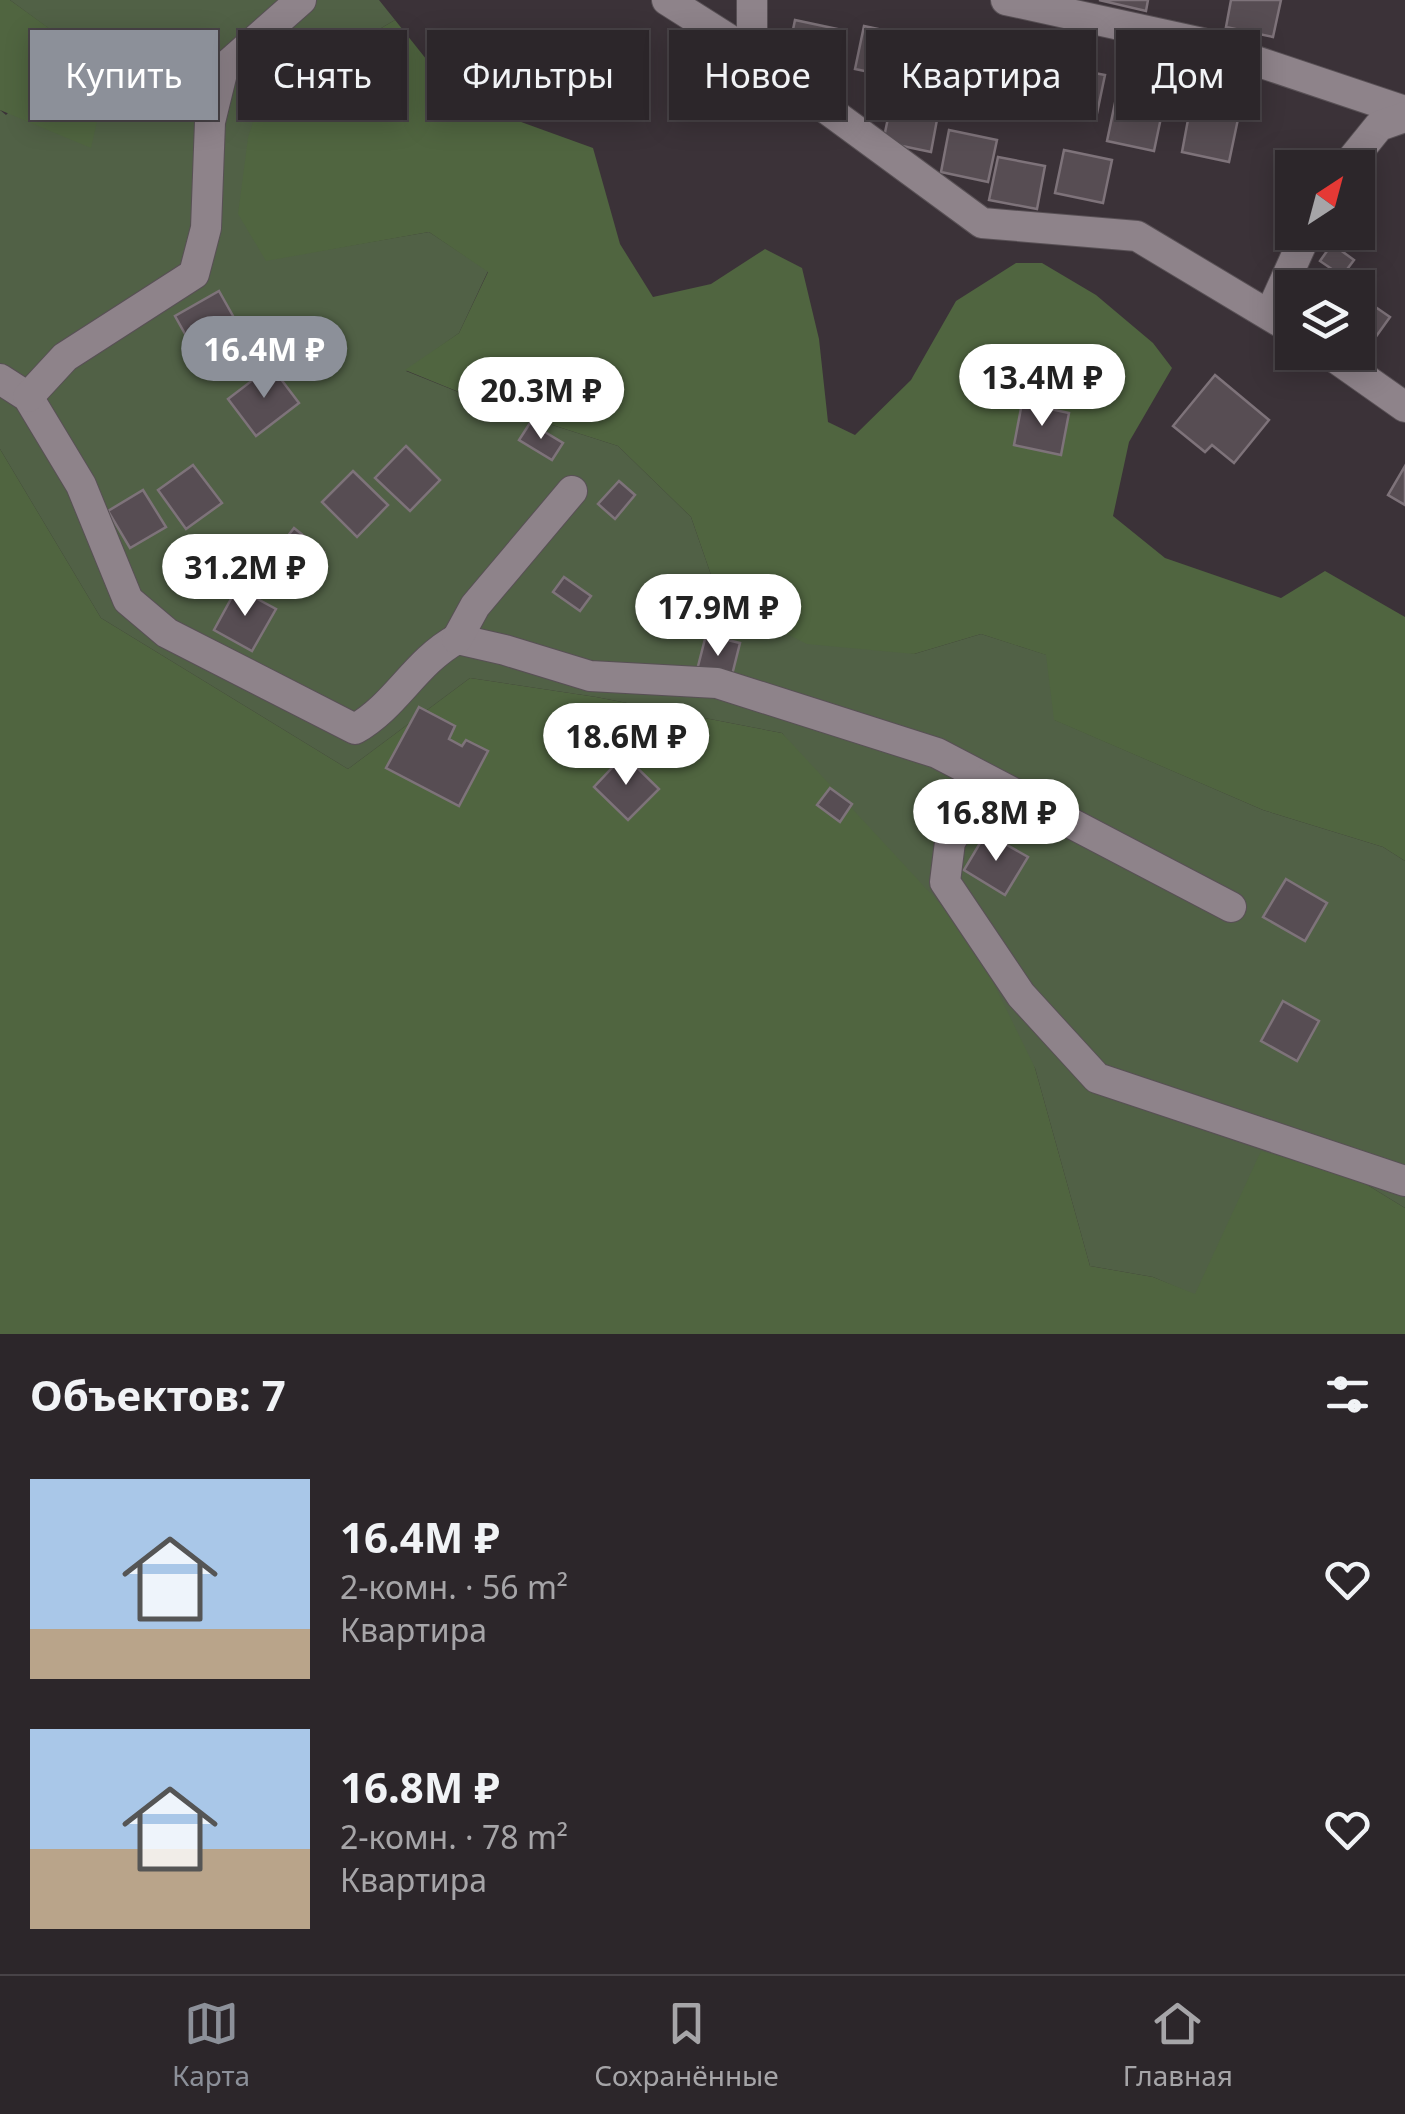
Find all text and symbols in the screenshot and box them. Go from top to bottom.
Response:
chip: Купить [30,30,218,120]
chip: Снять [238,30,407,120]
chip: Фильтры [427,30,649,120]
chip: Новое [669,30,846,120]
chip: Квартира [866,30,1096,120]
chip: Дом [1116,30,1260,120]
north arrow [1275,150,1375,250]
map controls [1275,150,1375,370]
button: layers [1275,270,1375,370]
pin: 16.4M ₽ [172,316,356,401]
text: 16.4M ₽ [203,327,325,370]
pin: 13.4M ₽ [950,344,1134,429]
text: 13.4M ₽ [981,355,1103,398]
pin: 20.3M ₽ [449,357,633,442]
text: 20.3M ₽ [480,368,602,411]
pin: 31.2M ₽ [153,534,337,619]
text: 31.2M ₽ [184,545,306,588]
pin: 17.9M ₽ [626,574,810,659]
text: 17.9M ₽ [657,585,779,628]
pin: 18.6M ₽ [534,703,718,788]
text: 18.6M ₽ [565,714,687,757]
pin: 16.8M ₽ [904,779,1088,864]
text: 16.8M ₽ [935,790,1057,833]
text: Объектов: 7 [30,1366,286,1423]
icon: filters [1320,1367,1375,1422]
text: 16.4M ₽ [340,1508,500,1565]
icon: home [110,1519,230,1639]
icon: heart [1320,1552,1375,1607]
text: 2-комн. · 56 m² [340,1565,568,1608]
text: Квартира [340,1608,487,1651]
text: 16.8M ₽ [340,1758,500,1815]
icon: home [110,1769,230,1889]
icon: heart [1320,1802,1375,1857]
text: 2-комн. · 78 m² [340,1815,568,1858]
text: Квартира [340,1858,487,1901]
tab: Карта [172,1996,250,2094]
tab: Сохранённые [594,1996,779,2094]
tab: Главная [1123,1996,1233,2094]

